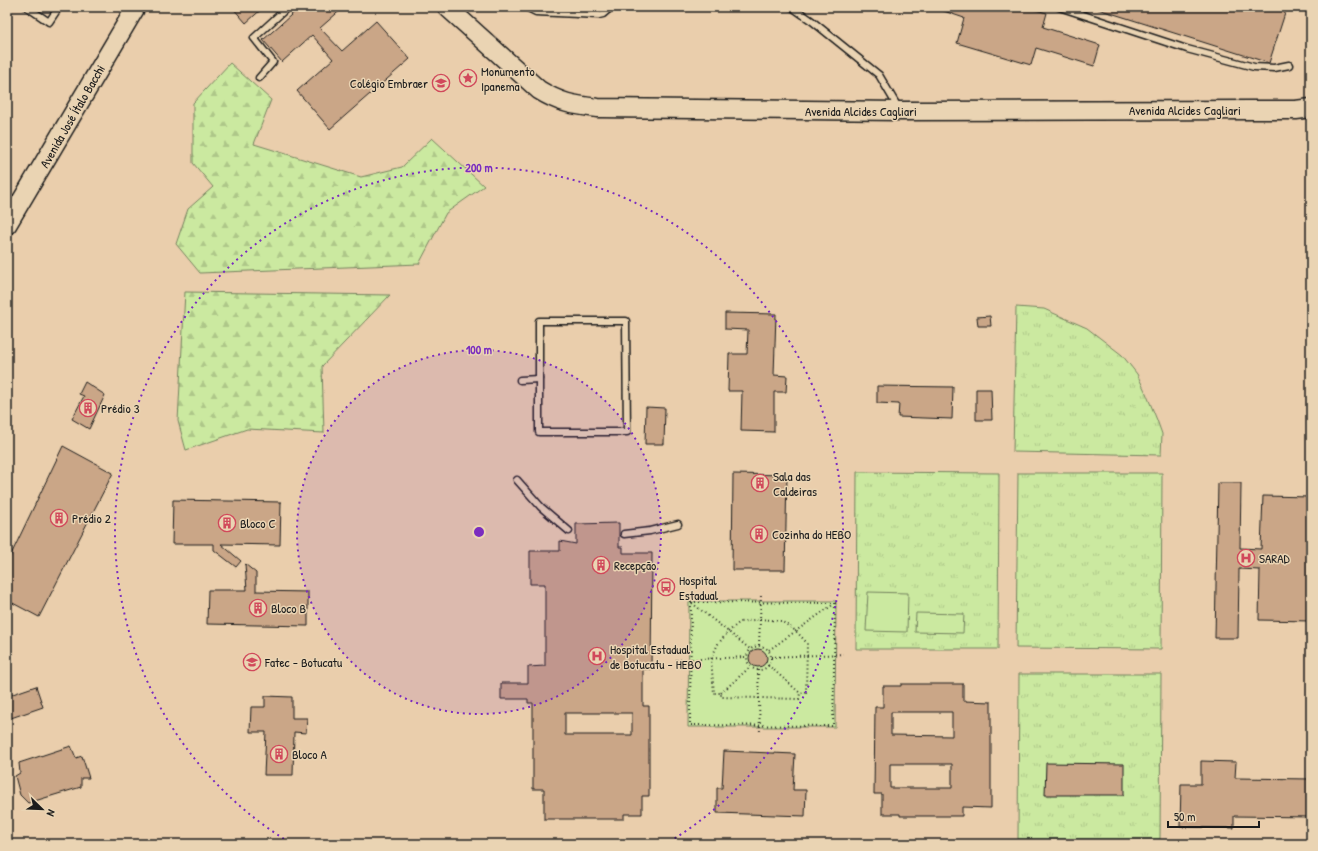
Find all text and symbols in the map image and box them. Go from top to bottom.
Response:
street label: Avenida José Ítalo Bacchi [35,61,109,171]
place label: Monumento Ipanema [481,62,535,95]
place icon: Monumento Ipanema [458,68,478,88]
school or university icon: Colégio Embraer [431,73,451,93]
place label: Colégio Embraer [350,74,428,92]
street label: Avenida Alcides Cagliari [1129,101,1241,119]
street label: Avenida Alcides Cagliari [805,102,917,120]
text: 200 m [465,159,493,176]
text: 100 m [466,341,492,358]
building icon: Prédio 3 [78,398,98,418]
place label: Prédio 3 [101,399,140,417]
place label: Sala das Caldeiras [773,467,817,500]
building icon: Sala das Caldeiras [750,473,770,493]
building icon: Prédio 2 [49,508,69,528]
place label: Prédio 2 [72,509,111,527]
building icon: Bloco C [217,513,237,533]
place label: Bloco C [240,514,276,532]
building icon: Cozinha do HEBO [749,524,769,544]
centre of rings [472,525,486,539]
place label: Cozinha do HEBO [772,525,851,543]
hospital icon: SARAD [1236,548,1256,568]
place label: SARAD [1259,549,1291,567]
building icon: Recepção [591,555,611,575]
place label: Recepção [614,556,656,574]
place label: Hospital Estadual [679,571,719,604]
bus stop icon: Hospital Estadual [656,577,676,597]
building icon: Bloco B [248,598,268,618]
place label: Bloco B [271,599,307,617]
place label: Hospital Estadual de Botucatu - HEBO [610,640,701,673]
hospital icon: Hospital Estadual de Botucatu - HEBO [587,646,607,666]
school or university icon: Fatec - Botucatu [242,652,262,672]
place label: Fatec - Botucatu [264,653,342,671]
building icon: Bloco A [269,744,289,764]
place label: Bloco A [292,745,328,763]
north arrow [22,789,62,829]
scale bar [1168,803,1259,829]
text: N [44,807,59,818]
text: 50 m [1174,808,1195,825]

